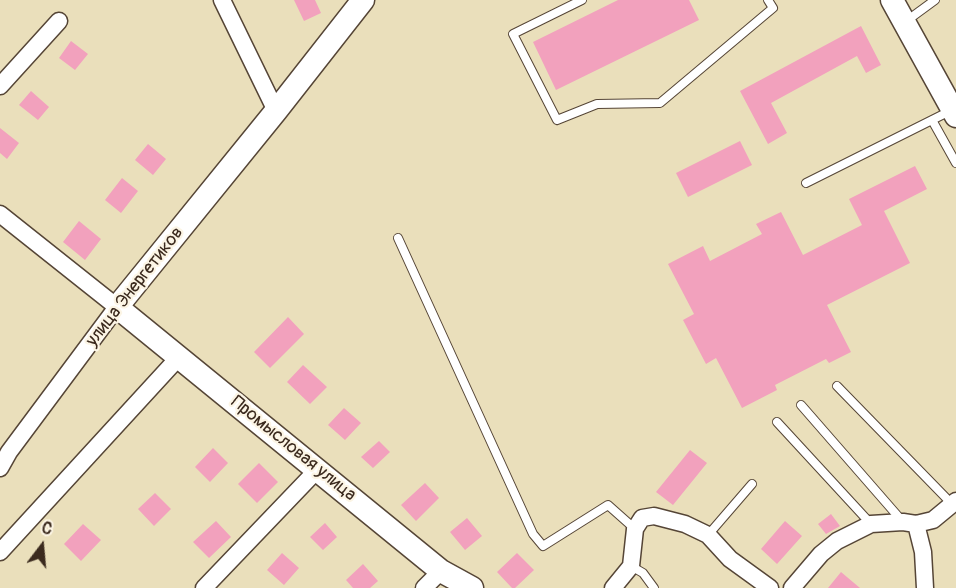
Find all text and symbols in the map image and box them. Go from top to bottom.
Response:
street label: улица Энергетиков [82,223,188,351]
street label: Промысловая улица [226,392,360,506]
north arrow [12,516,72,576]
text: С [39,518,54,540]

